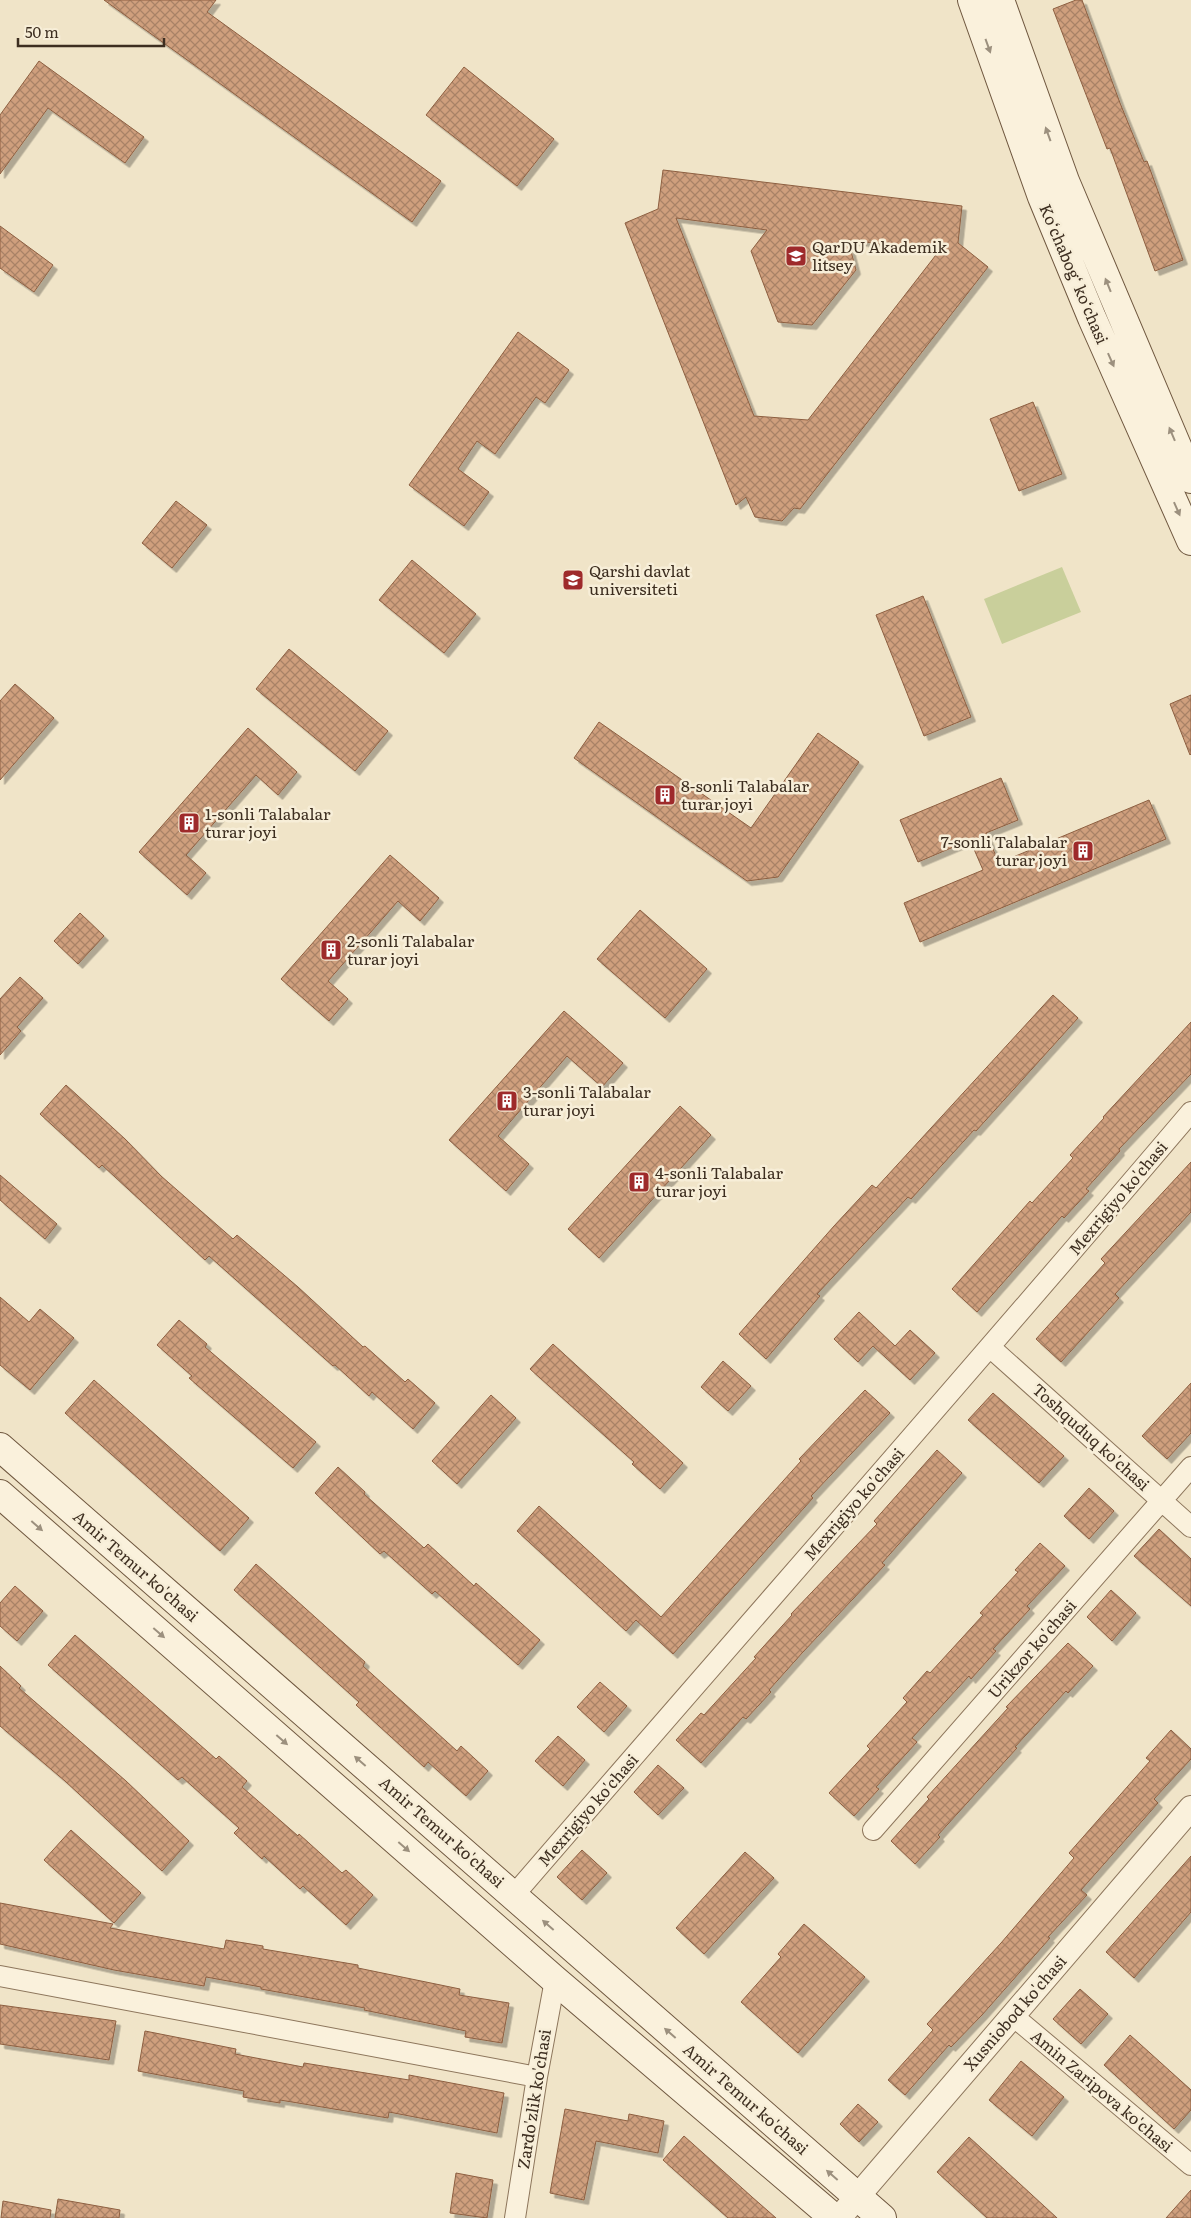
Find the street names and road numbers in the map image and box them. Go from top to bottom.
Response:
street label: Ko‘chabog‘ ko‘chasi [1035,200,1115,347]
street label: Mexrigiyo ko'chasi [1062,1135,1172,1260]
street label: Toshquduq ko'chasi [1028,1377,1156,1496]
street label: Mexrigiyo ko'chasi [797,1442,909,1565]
street label: Amir Temur ko'chasi [69,1504,205,1627]
street label: Urikzor ko'chasi [981,1594,1081,1703]
street label: Mexrigiyo ko'chasi [531,1748,643,1871]
street label: Amir Temur ko'chasi [375,1770,511,1893]
street label: Xusniobod ko'chasi [957,1949,1071,2075]
street label: Amin Zaripova ko'chasi [1026,2023,1179,2157]
street label: Zardo'zlik ko'chasi [510,2027,556,2171]
street label: Amir Temur ko'chasi [679,2037,815,2160]

